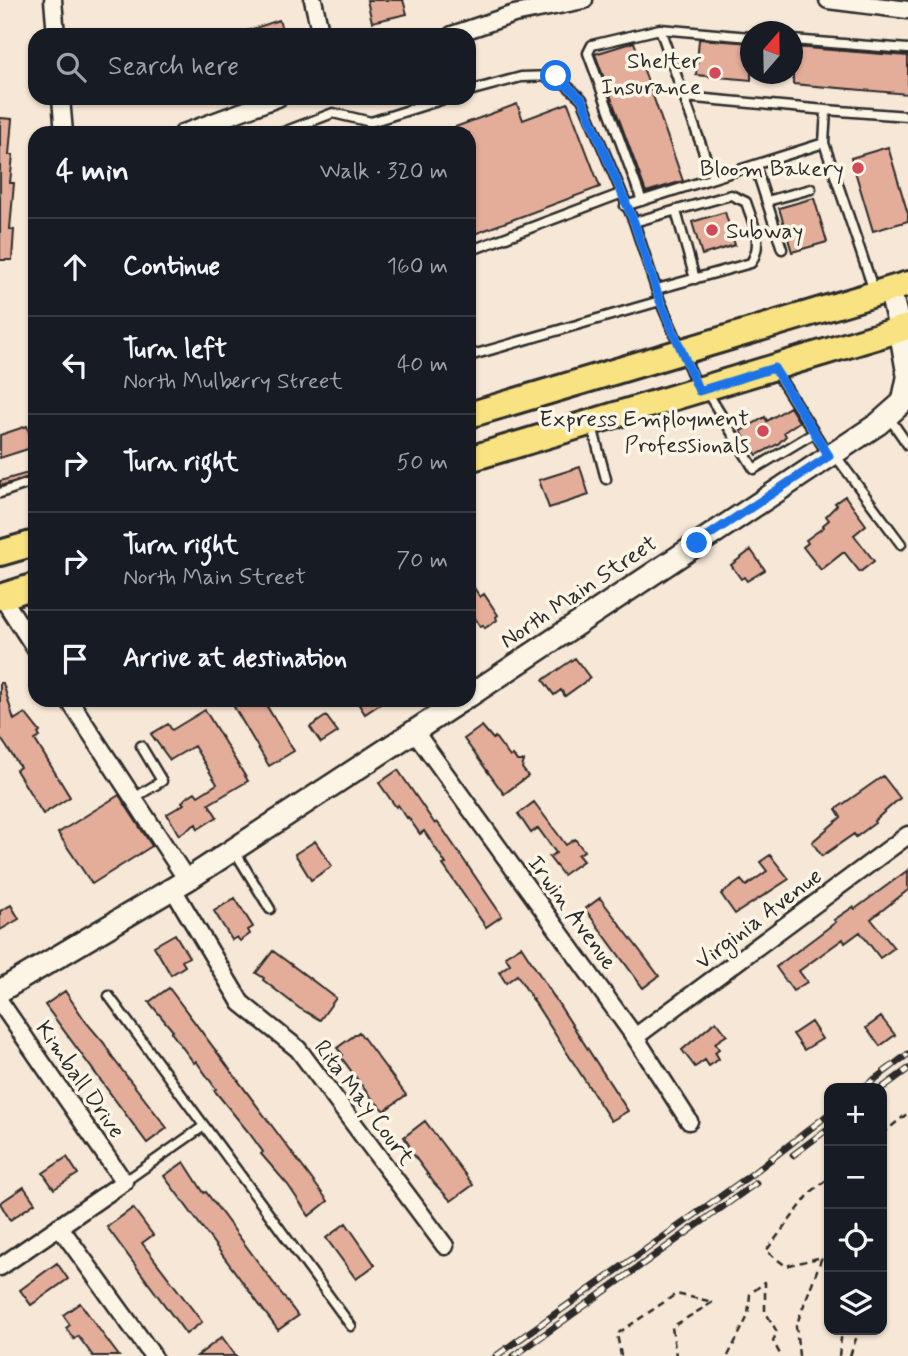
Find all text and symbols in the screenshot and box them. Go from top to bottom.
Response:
north arrow [740,21,803,84]
search box [28,28,476,105]
place label: Shelter Insurance [601,47,701,103]
icon: search [52,48,90,86]
text: Search here [108,50,239,84]
route start [540,60,571,91]
marker: Shelter Insurance [707,65,723,81]
text: 4 min [56,152,129,191]
place label: Bloom Bakery [700,155,844,185]
text: Walk · 320 m [320,157,448,187]
marker: Bloom Bakery [850,160,866,176]
place label: Subway [726,217,803,247]
marker: Subway [704,222,720,238]
icon: ahead [56,248,94,286]
text: Continue [123,250,220,284]
text: 160 m [387,252,448,282]
text: Turn left [123,333,227,367]
icon: left [56,346,94,384]
text: 40 m [397,350,448,380]
text: North Mulberry Street [123,367,343,397]
place label: Express Employment Professionals [539,405,749,461]
marker: Express Employment Professionals [755,423,771,439]
icon: right [56,444,94,482]
text: Turn right [123,446,239,480]
text: 50 m [397,448,448,478]
route end [681,527,712,558]
text: Turn right [123,529,239,563]
street label: North Main Street [495,529,664,656]
icon: right [56,542,94,580]
text: 70 m [396,546,448,576]
text: North Main Street [123,563,306,593]
icon: arrive [56,640,94,678]
text: Arrive at destination [123,642,347,676]
street label: Irwin Avenue [520,850,623,977]
street label: Virginia Avenue [690,862,830,979]
street label: Kimball Drive [28,1015,131,1145]
street label: Rita May Court [306,1034,421,1173]
map controls [824,1083,887,1335]
button: + [824,1083,887,1146]
button: − [824,1146,887,1209]
button: locate [824,1209,887,1272]
button: layers [824,1272,887,1335]

